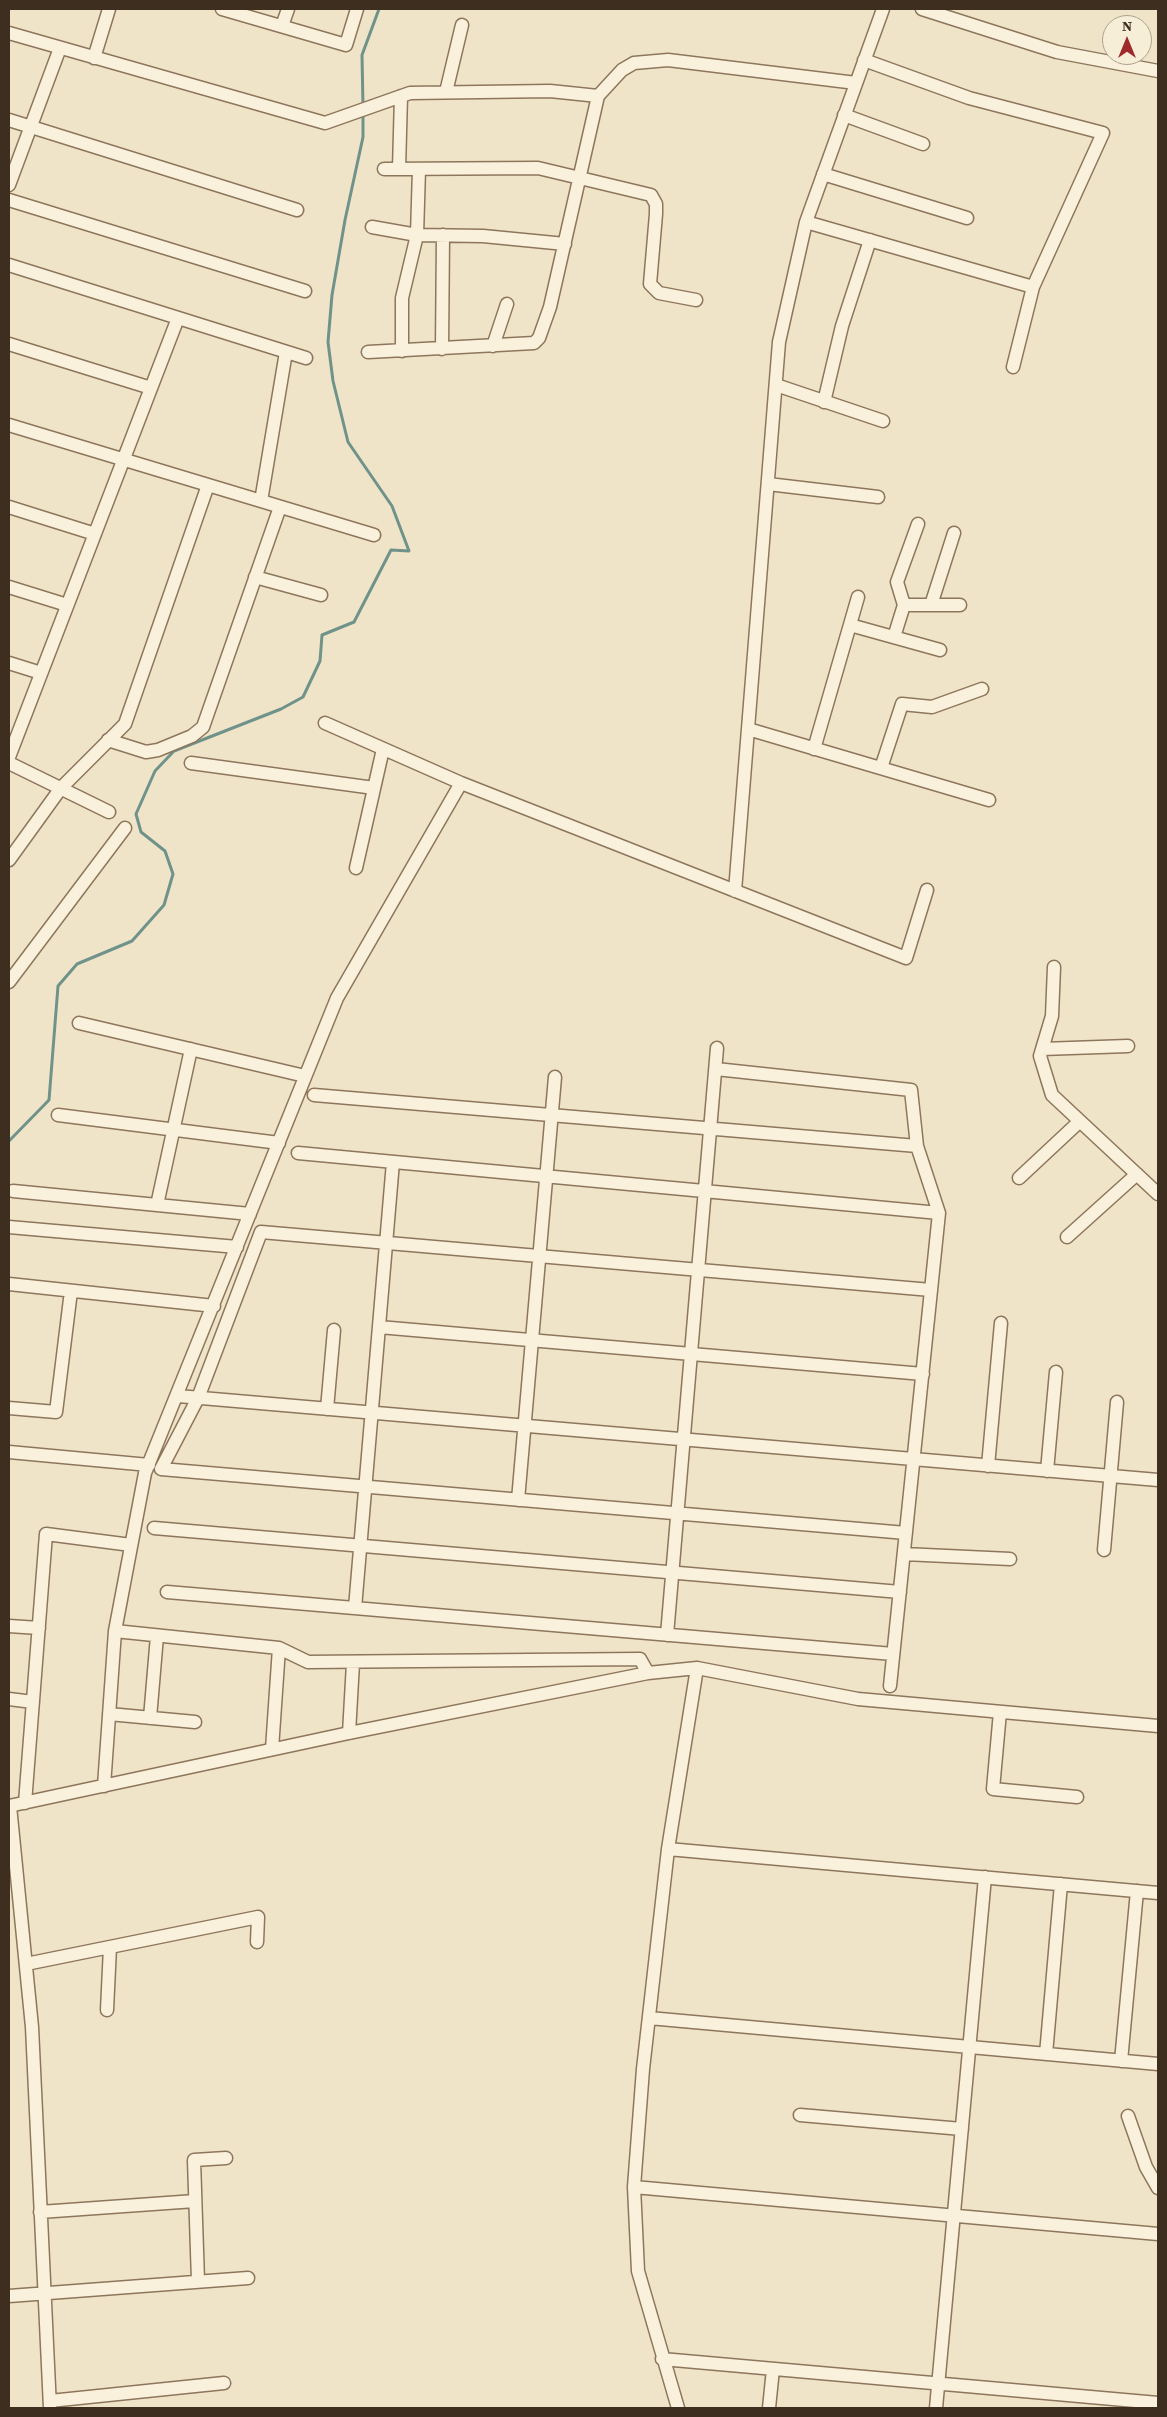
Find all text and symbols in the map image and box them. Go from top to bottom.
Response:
north arrow [1102,15,1152,65]
text: N [1122,16,1132,36]

